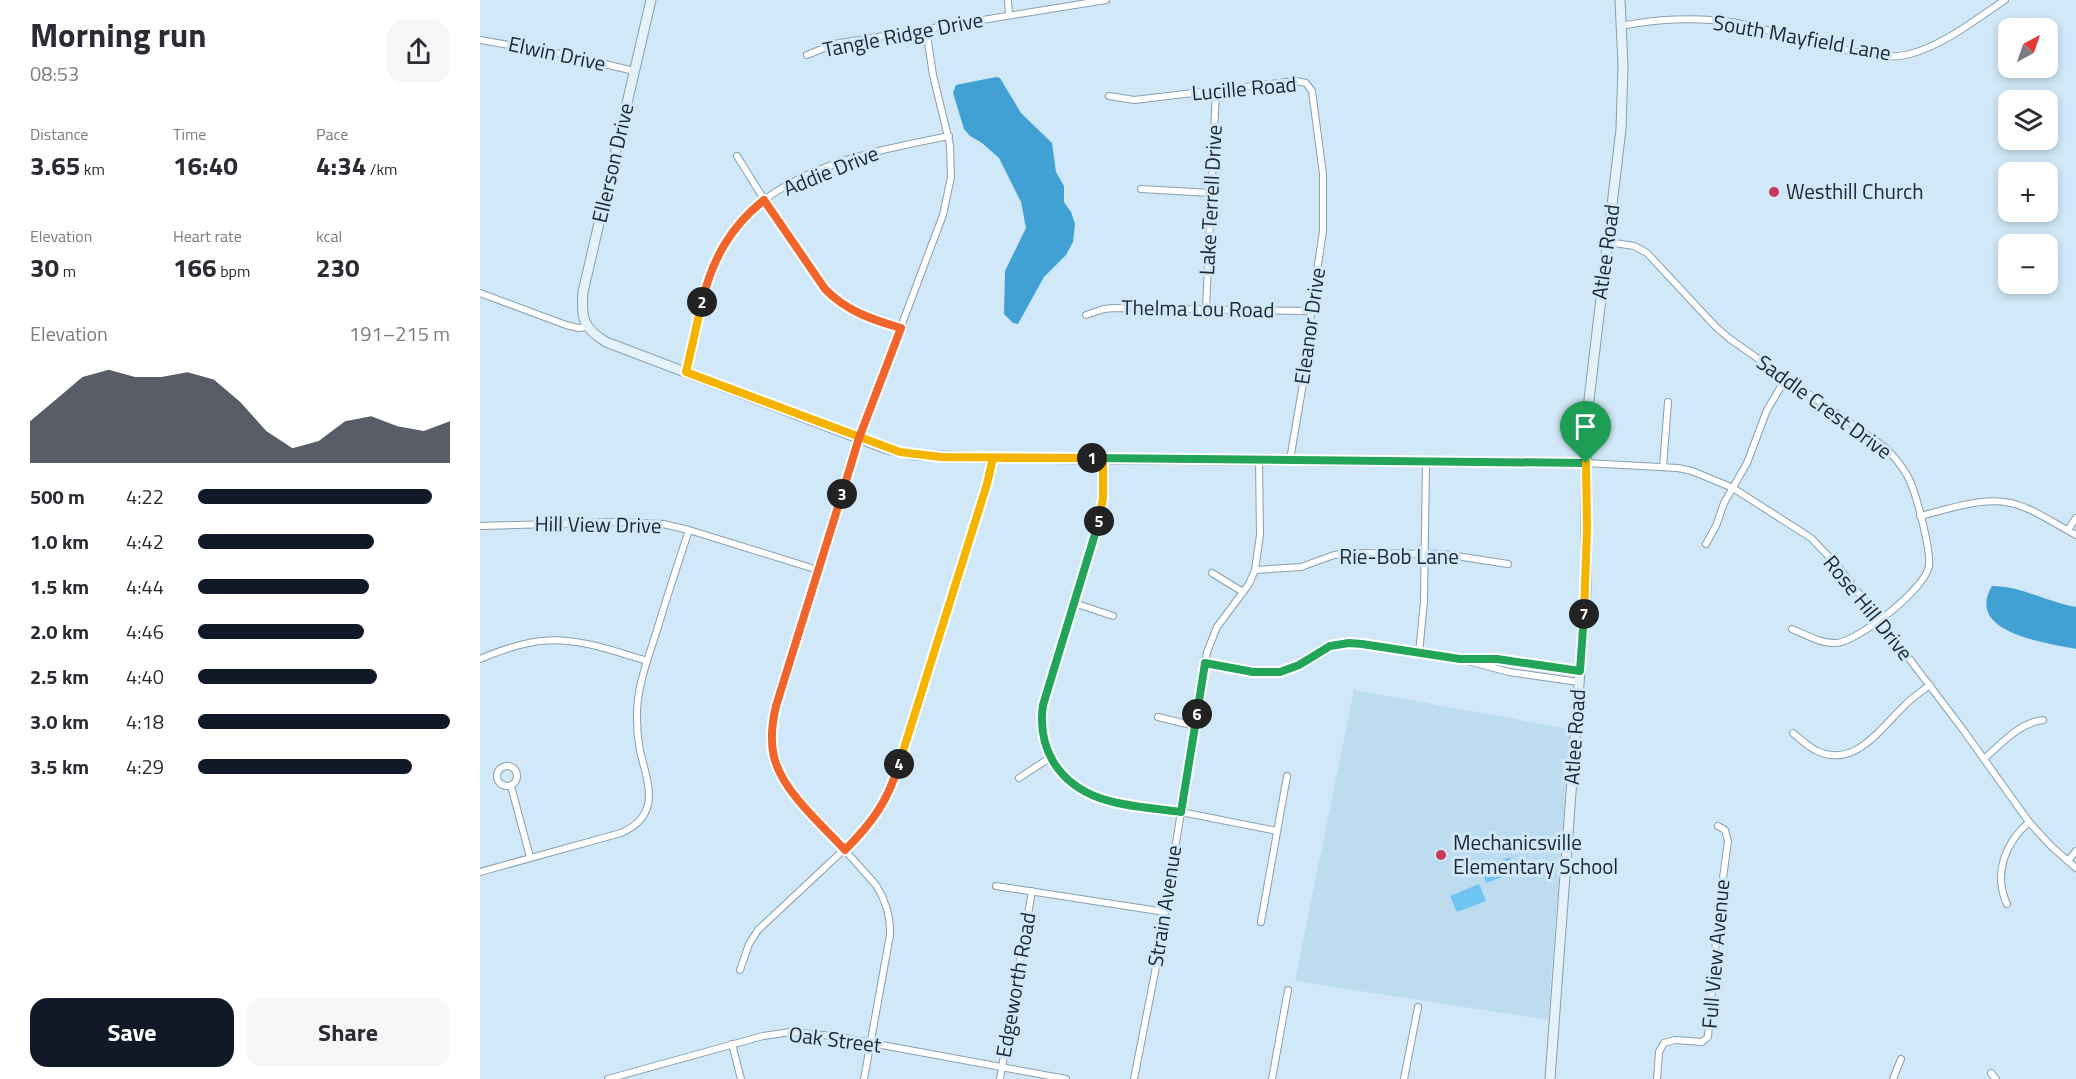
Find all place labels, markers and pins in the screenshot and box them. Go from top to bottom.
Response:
place label: Westhill Church [1786,175,1923,207]
marker: Westhill Church [1767,185,1781,199]
pin: 2 [687,287,717,317]
pin [1560,401,1611,463]
pin: 1 [1077,443,1107,473]
pin: 3 [827,479,857,509]
pin: 5 [1084,506,1114,536]
pin: 7 [1569,599,1599,629]
pin: 6 [1182,699,1212,729]
pin: 4 [884,749,914,779]
place label: Mechanicsville Elementary School [1453,826,1618,882]
marker: Mechanicsville Elementary School [1434,848,1448,862]

